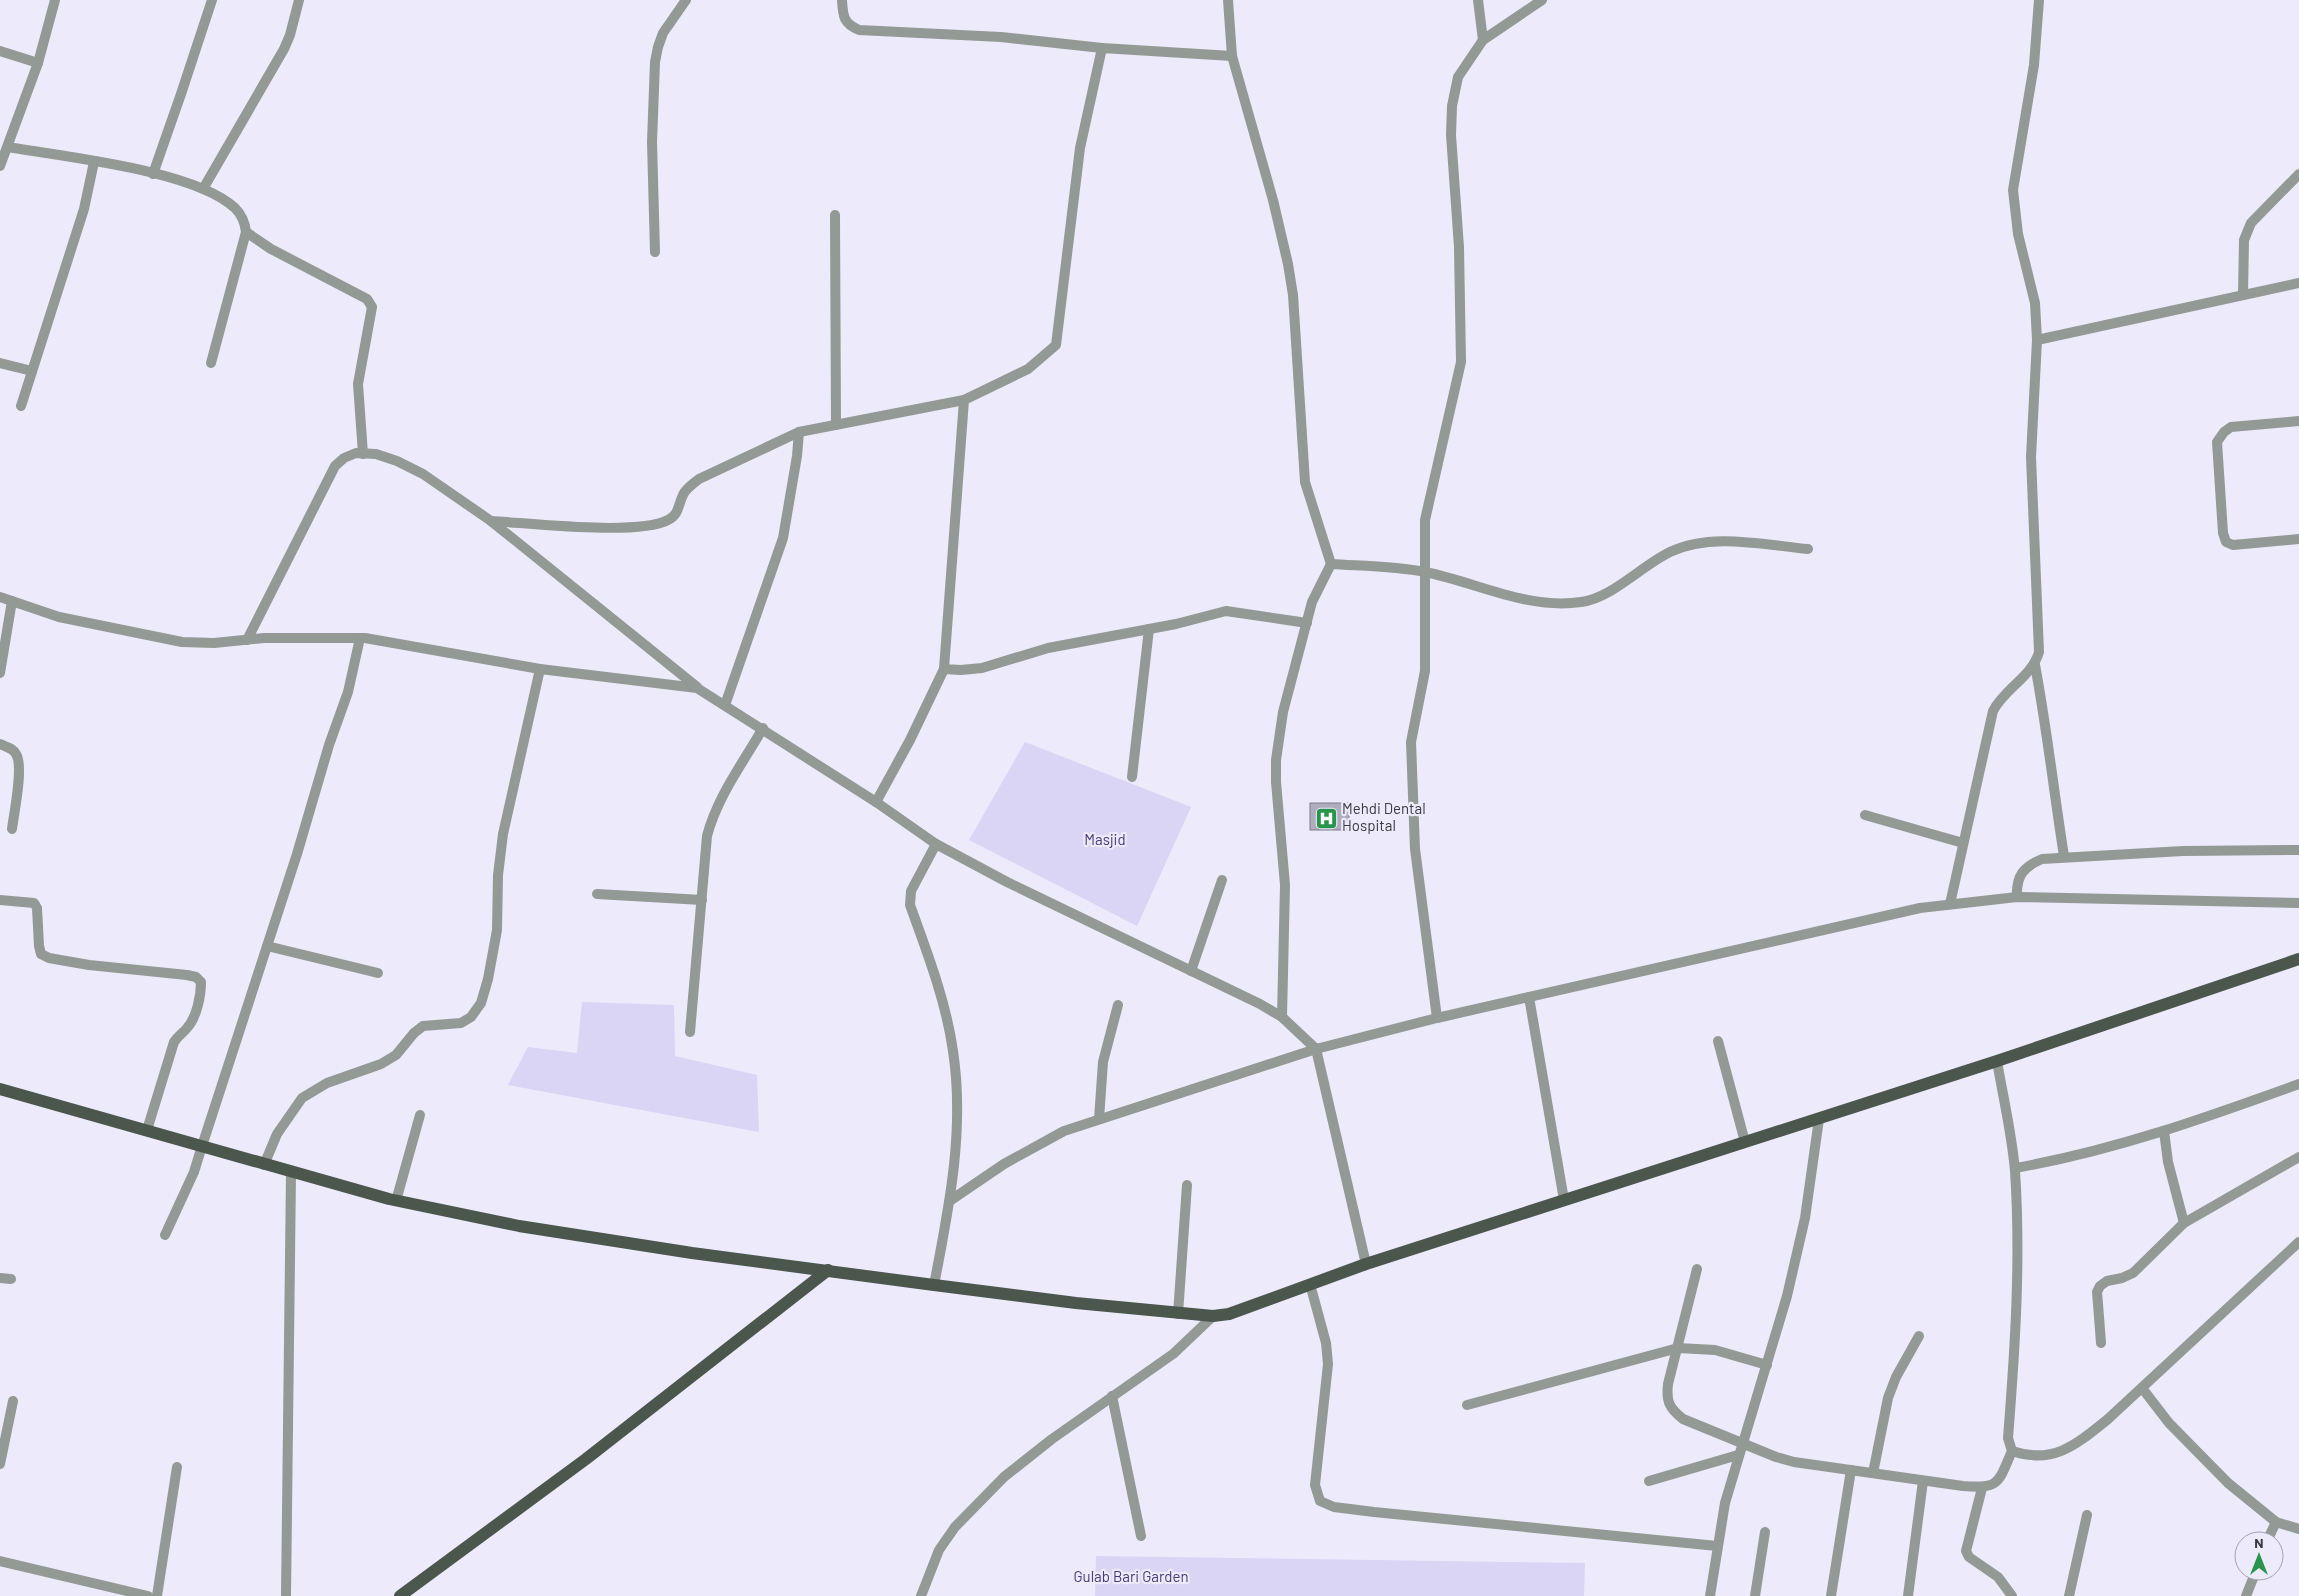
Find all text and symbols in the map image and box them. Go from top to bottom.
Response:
place label: Mehdi Dental Hospital [1342,799,1426,834]
hospital icon: Mehdi Dental Hospital [1314,806,1338,830]
park label: Masjid [1084,830,1126,848]
north arrow [2234,1531,2284,1581]
text: N [2254,1534,2264,1551]
park label: Gulab Bari Garden [1073,1567,1189,1585]

